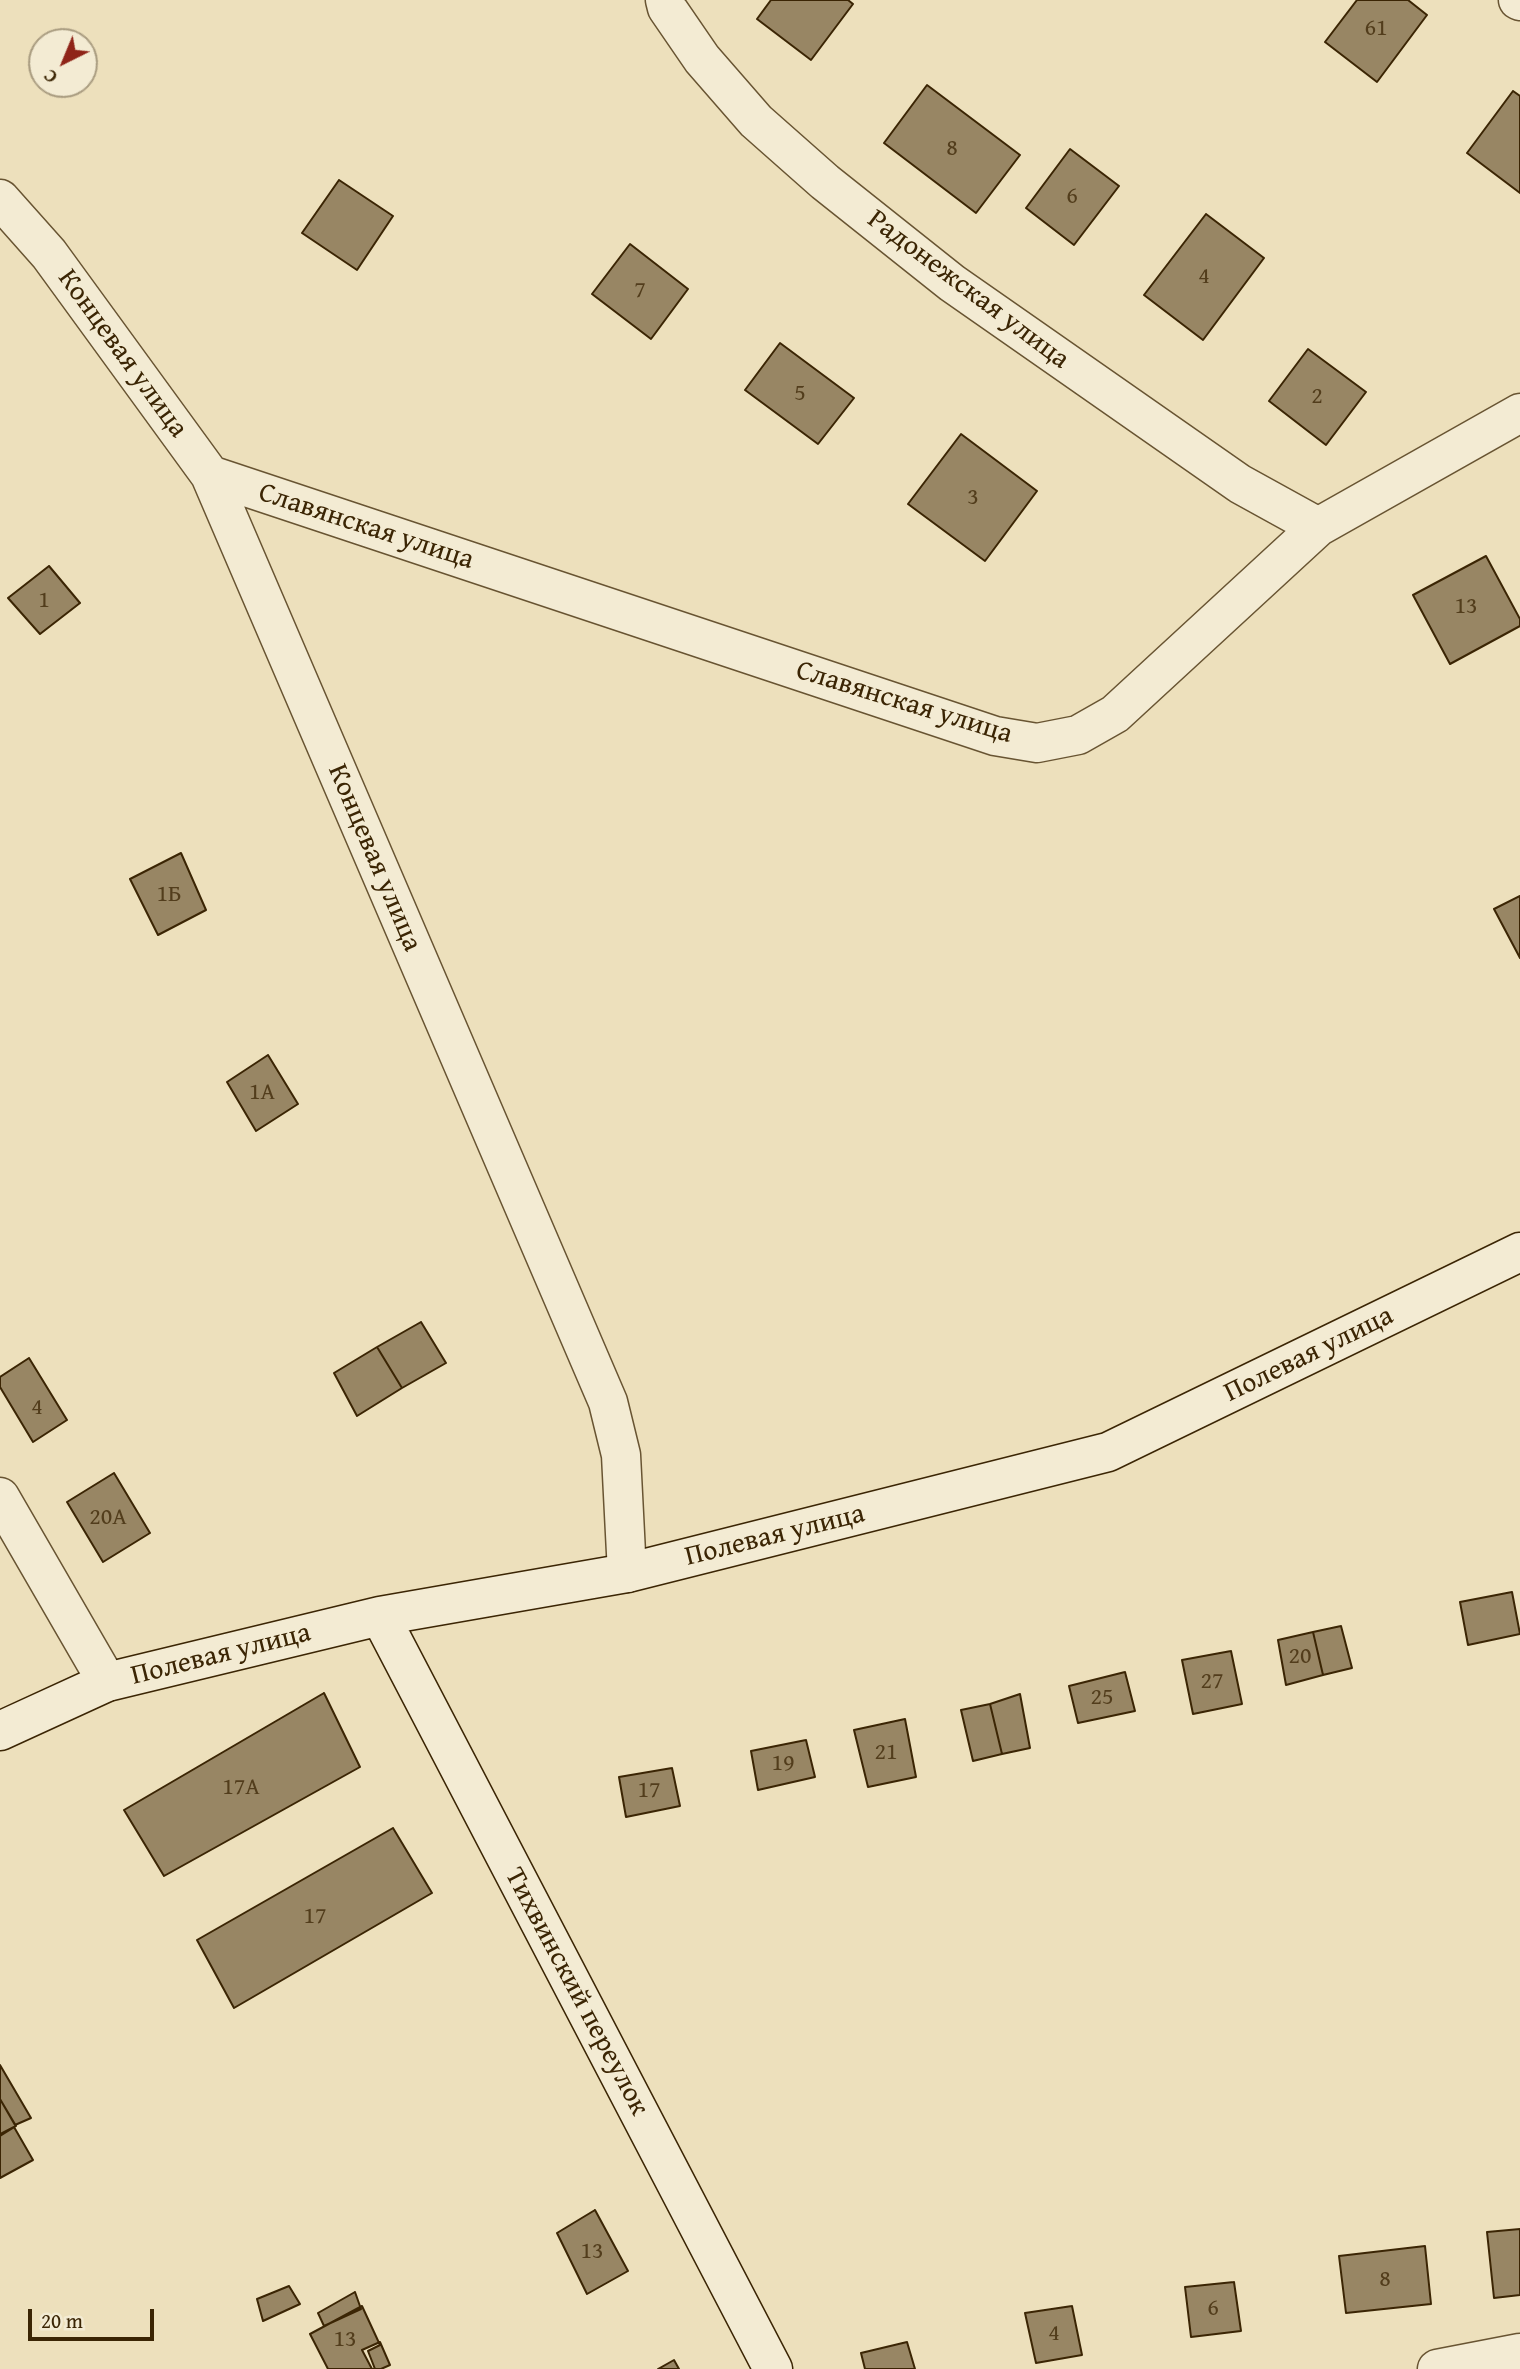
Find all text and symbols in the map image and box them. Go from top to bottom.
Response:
house number: 61 [1364,15,1388,43]
north arrow [28,28,98,98]
text: С [37,63,64,91]
house number: 8 [946,135,958,163]
house number: 6 [1066,183,1078,211]
street label: Радонежская улица [860,203,1076,377]
street label: Концевая улица [50,263,194,445]
house number: 4 [1198,263,1210,291]
house number: 7 [634,277,646,305]
house number: 5 [794,380,806,408]
house number: 2 [1311,383,1323,411]
street label: Славянская улица [254,476,478,578]
house number: 3 [967,484,979,512]
house number: 1 [38,587,50,615]
house number: 13 [1454,593,1478,621]
street label: Славянская улица [792,654,1016,752]
street label: Концевая улица [320,760,428,956]
house number: 1Б [156,881,182,909]
house number: 1А [249,1079,275,1107]
street label: Полевая улица [1219,1300,1399,1410]
house number: 4 [31,1394,43,1422]
street label: Полевая улица [682,1497,868,1575]
house number: 20А [89,1504,127,1532]
street label: Полевая улица [128,1616,314,1694]
house number: 20 [1288,1643,1312,1671]
house number: 27 [1200,1668,1224,1696]
house number: 25 [1090,1684,1114,1712]
house number: 21 [874,1739,898,1767]
house number: 19 [771,1750,795,1778]
house number: 17А [222,1774,260,1802]
house number: 17 [637,1777,661,1805]
street label: Тихвинский переулок [496,1862,656,2122]
house number: 17 [303,1903,327,1931]
house number: 13 [580,2238,604,2266]
house number: 8 [1379,2266,1391,2294]
house number: 6 [1207,2295,1219,2323]
scale bar [32,2296,158,2340]
text: 20 m [41,2305,83,2336]
house number: 4 [1048,2320,1060,2348]
house number: 13 [333,2326,357,2354]

